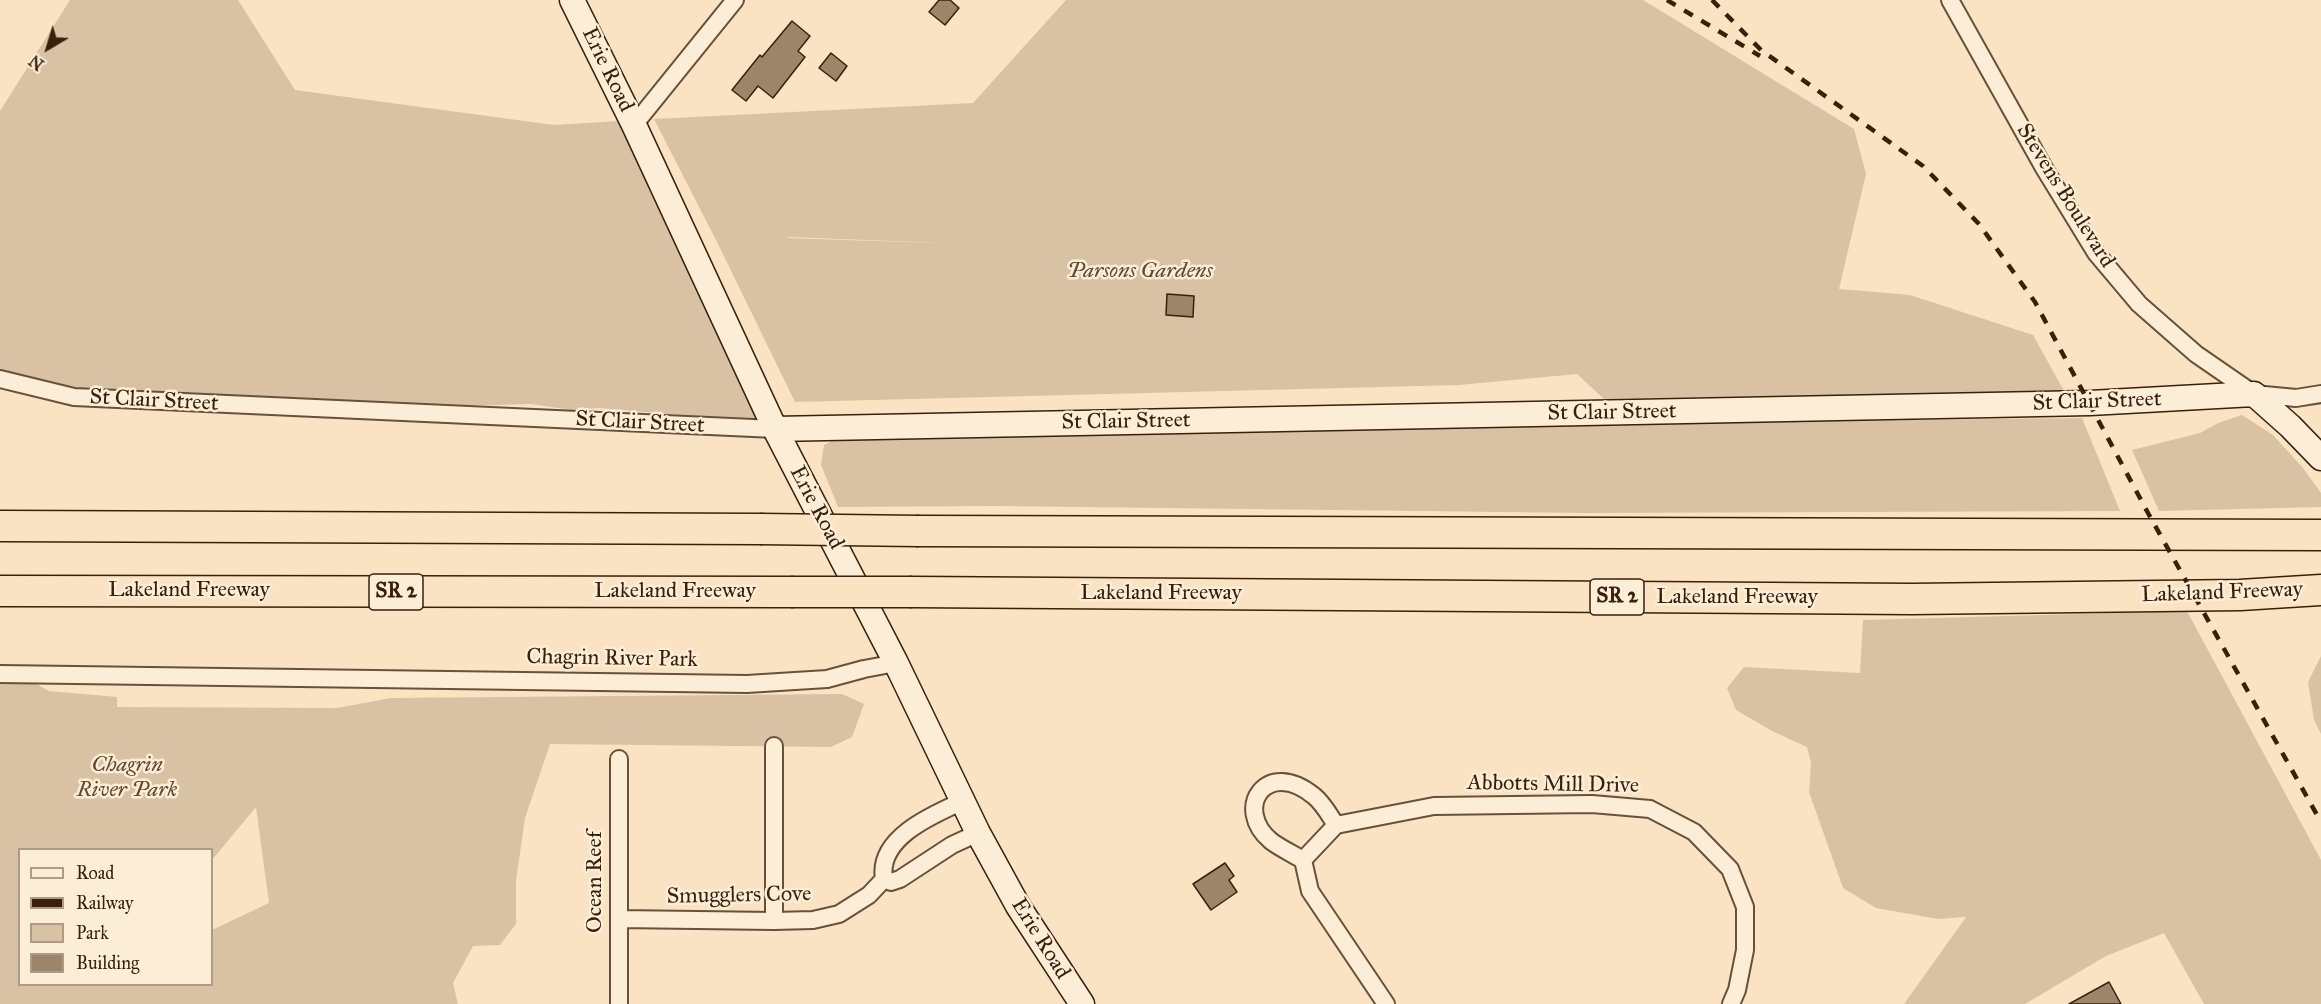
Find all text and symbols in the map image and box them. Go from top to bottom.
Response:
north arrow [18,18,78,78]
street label: Erie Road [575,23,639,117]
text: N [25,51,48,74]
street label: Stevens Boulevard [2010,119,2120,273]
park label: Parsons Gardens [1067,259,1213,285]
street label: St Clair Street [89,384,219,418]
street label: St Clair Street [2032,387,2162,417]
street label: St Clair Street [1547,399,1677,427]
street label: St Clair Street [575,406,705,440]
street label: St Clair Street [1061,408,1191,436]
street label: Erie Road [783,462,849,554]
road number: SR 2 [369,574,423,610]
street label: Lakeland Freeway [2141,577,2303,609]
street label: Lakeland Freeway [108,578,270,604]
street label: Lakeland Freeway [594,579,756,605]
road number: SR 2 [1590,579,1644,615]
street label: Lakeland Freeway [1080,581,1242,607]
street label: Lakeland Freeway [1656,585,1818,611]
street label: Chagrin River Park [526,644,698,674]
park label: Chagrin River Park [77,753,177,804]
street label: Abbotts Mill Drive [1467,770,1639,800]
street label: Ocean Reef [583,831,609,933]
legend [18,848,213,986]
text: Road [76,862,114,884]
street label: Smugglers Cove [666,882,812,910]
text: Railway [76,892,133,914]
street label: Erie Road [1005,894,1075,984]
text: Park [76,922,109,944]
text: Building [76,952,139,974]

